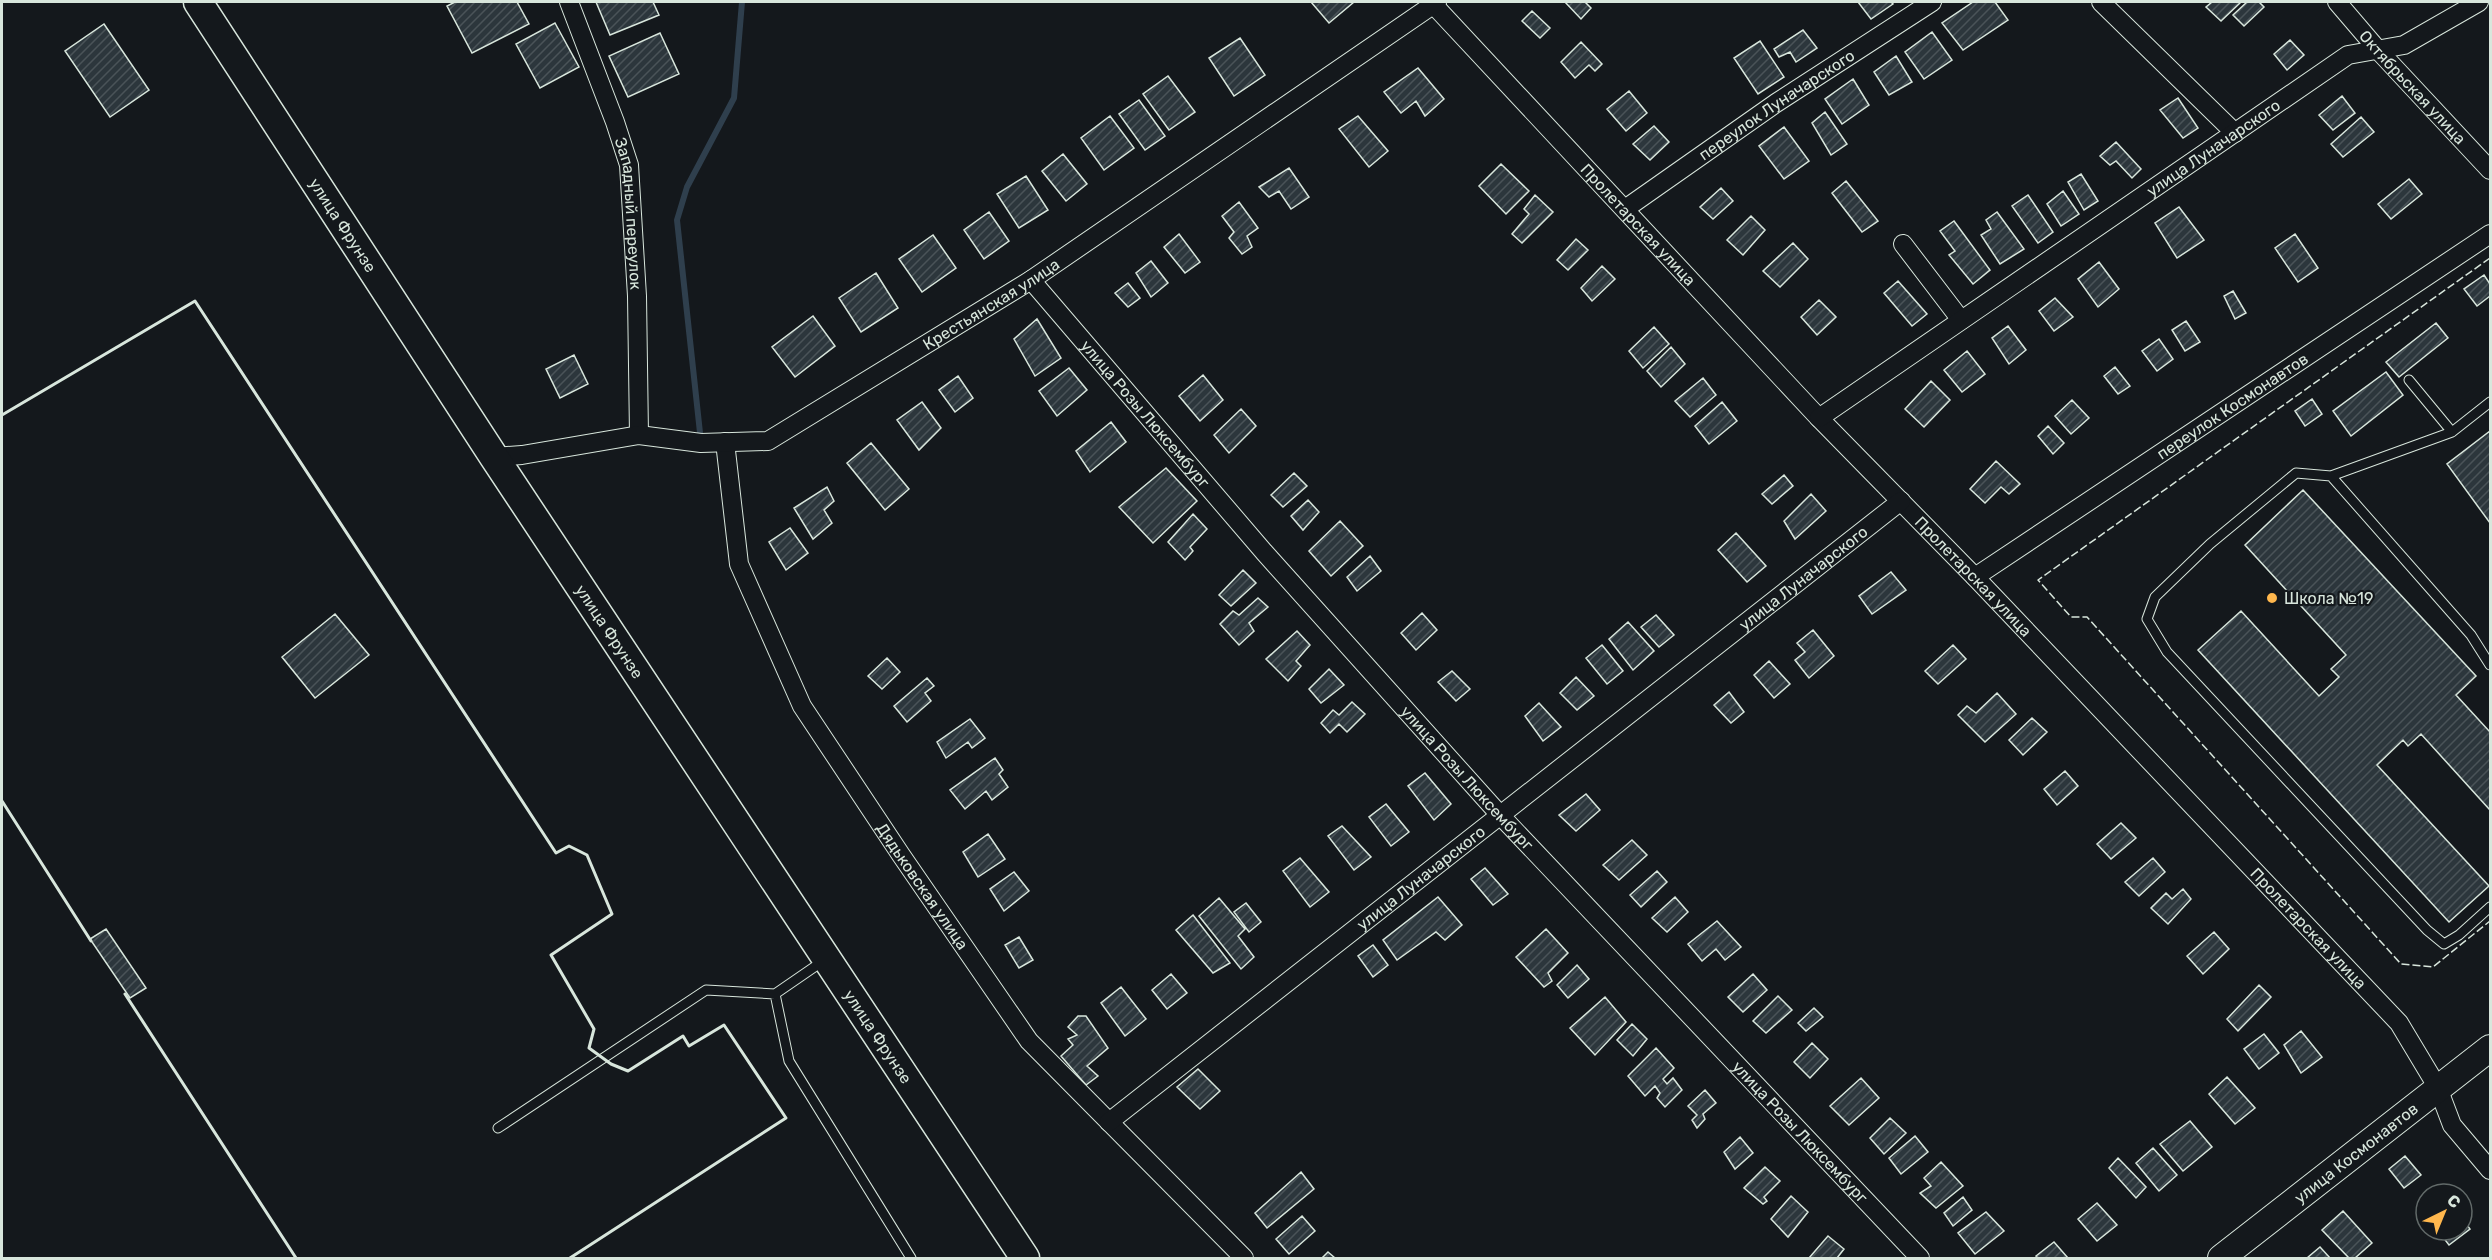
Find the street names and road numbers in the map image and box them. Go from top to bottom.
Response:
street label: Октябрьская улица [2356,26,2470,148]
street label: переулок Луначарского [1695,45,1858,164]
street label: улица Луначарского [2143,95,2284,200]
street label: Западный переулок [611,135,646,291]
street label: Пролетарская улица [1577,159,1700,289]
street label: улица Фрунзе [305,174,381,276]
street label: Крестьянская улица [919,254,1063,354]
street label: улица Розы Люксембург [1077,336,1214,491]
street label: переулок Космонавтов [2153,349,2311,463]
street label: Пролетарская улица [1911,512,2036,640]
street label: улица Луначарского [1735,522,1871,634]
street label: улица Фрунзе [572,581,648,682]
street label: улица Розы Люксембург [1397,702,1538,854]
street label: Дядьковская улица [873,819,973,953]
street label: улица Луначарского [1353,821,1489,934]
street label: Пролетарская улица [2247,864,2371,993]
street label: улица Фрунзе [840,986,916,1087]
street label: улица Розы Люксембург [1729,1057,1872,1207]
street label: улица Космонавтов [2290,1099,2421,1207]

